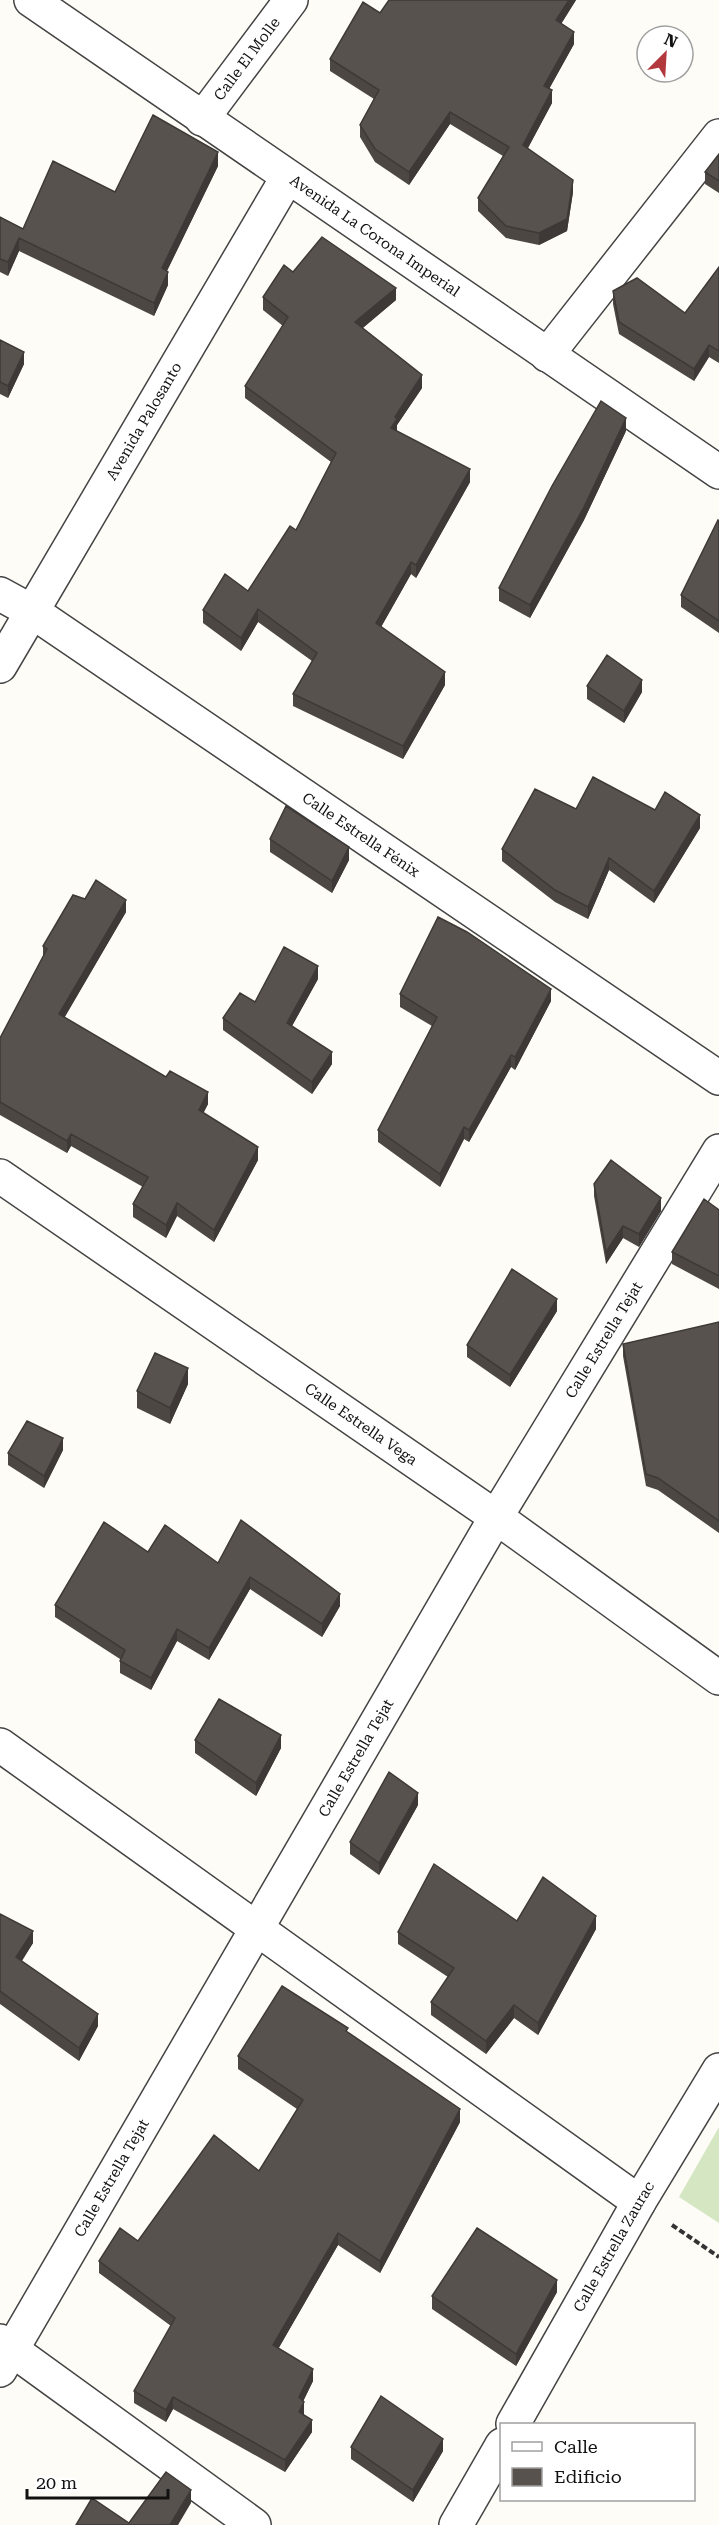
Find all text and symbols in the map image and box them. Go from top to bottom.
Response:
street label: Calle El Molle [210,14,284,104]
north arrow [635,24,695,84]
text: N [661,30,680,52]
street label: Avenida La Corona Imperial [286,171,464,301]
street label: Avenida Palosanto [102,359,186,483]
street label: Calle Estrella Fénix [299,789,423,881]
street label: Calle Estrella Tejat [561,1278,646,1402]
street label: Calle Estrella Vega [301,1379,421,1469]
street label: Calle Estrella Tejat [315,1695,397,1820]
street label: Calle Estrella Tejat [70,2116,153,2240]
street label: Calle Estrella Zaurac [569,2178,658,2315]
legend [500,2423,695,2501]
text: Calle [554,2436,598,2457]
scale bar [27,2462,168,2500]
text: Edificio [554,2466,622,2487]
text: 20 m [36,2472,77,2493]

